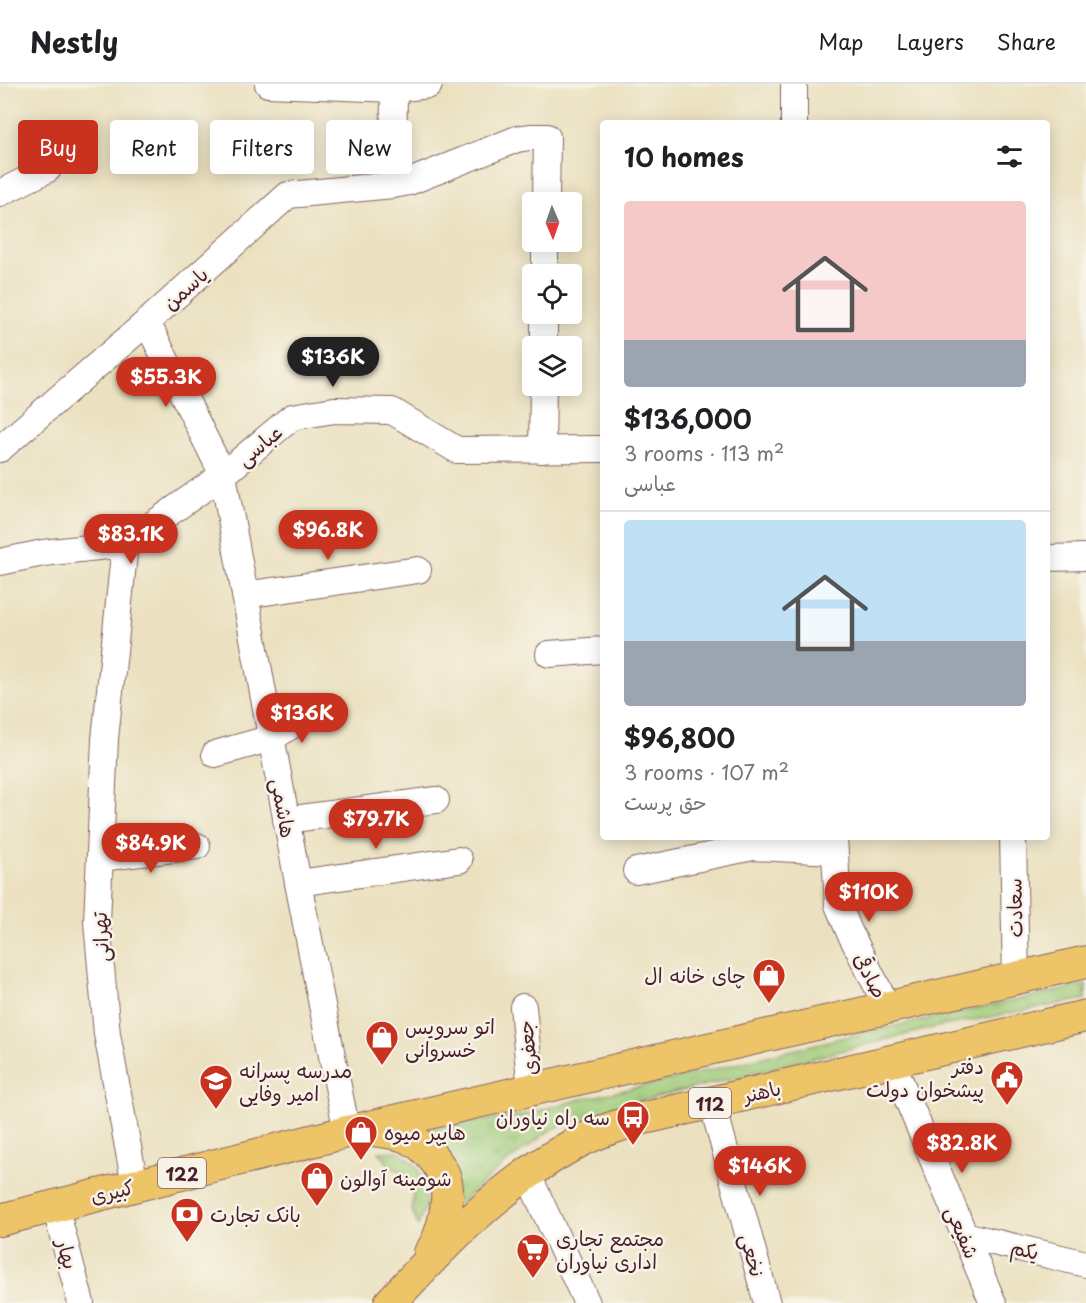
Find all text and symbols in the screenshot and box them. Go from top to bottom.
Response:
text: Nestly [30,20,118,63]
text: Map [819,25,863,57]
text: Layers [896,25,964,57]
text: Share [997,25,1056,57]
chip: Buy [18,120,98,174]
chip: Rent [110,120,198,174]
chip: Filters [210,120,314,174]
chip: New [326,120,412,174]
text: 10 homes [624,137,744,176]
icon: filters [993,140,1026,173]
north arrow [522,192,582,252]
map controls [522,192,582,396]
icon: home [771,240,879,348]
street label: یاسمن [155,259,215,317]
button: locate [522,264,582,324]
button: layers [522,336,582,396]
pin: $136K [291,337,375,388]
text: $136K [301,341,365,371]
pin: $55.3K [117,357,215,408]
text: $55.3K [130,361,202,391]
text: $136,000 [624,399,752,438]
street label: عباسی [230,417,288,473]
text: 3 rooms · 113 m² [624,438,784,468]
text: عباسی [624,468,676,498]
pin: $96.8K [279,510,377,561]
pin: $83.1K [82,514,180,565]
text: $96.8K [293,514,363,544]
text: $83.1K [98,518,164,548]
icon: home [771,559,879,667]
pin: $136K [260,693,344,744]
text: $136K [270,697,334,727]
text: $96,800 [624,718,735,757]
text: 3 rooms · 107 m² [624,757,789,787]
street label: هاشمی [264,776,304,840]
text: حق پرست [624,787,707,817]
pin: $79.7K [327,799,425,850]
text: $79.7K [343,803,409,833]
pin: $84.9K [102,823,200,874]
text: $84.9K [116,827,186,857]
pin: $110K [827,872,911,923]
text: $110K [839,876,899,906]
street label: سعادت [998,878,1030,938]
street label: تهرانی [84,911,116,963]
street label: صادقی [847,947,895,1003]
shop icon: چای خانه ال [751,957,787,1004]
place label: چای خانه ال [644,960,746,990]
place label: اتو سرویس خسروانی [405,1011,495,1064]
shop icon: اتو سرویس خسروانی [364,1019,400,1066]
street label: جعفری [509,1019,545,1077]
place label: دفتر پیشخوان دولت [866,1051,984,1104]
place label: مدرسه پسرانه امیر وفایی [239,1055,352,1108]
public building icon: دفتر پیشخوان دولت [989,1059,1025,1106]
school or university icon: مدرسه پسرانه امیر وفایی [198,1063,234,1110]
street label: باهنر [738,1072,784,1110]
road number: 112 [689,1088,731,1118]
bus stop icon: سه راه نیاوران [615,1099,651,1146]
place label: سه راه نیاوران [496,1102,610,1132]
shop icon: هایپر میوه [343,1114,379,1161]
place label: هایپر میوه [384,1117,466,1147]
pin: $82.8K [913,1123,1011,1174]
text: $82.8K [926,1127,998,1157]
pin: $146K [718,1146,802,1197]
text: $146K [728,1150,792,1180]
road number: 122 [158,1158,206,1188]
shop icon: شومینه آوالون [299,1160,335,1207]
place label: شومینه آوالون [340,1163,452,1193]
street label: کبیری [87,1171,137,1211]
bank icon: بانک تجارت [169,1196,205,1243]
place label: بانک تجارت [210,1199,301,1229]
street label: شفیعی [939,1201,987,1263]
place label: مجتمع تجاری اداری نیاوران [556,1223,664,1276]
street label: نخعی [733,1230,773,1280]
street label: یکم [1008,1231,1042,1268]
supermarket icon: مجتمع تجاری اداری نیاوران [515,1232,551,1279]
street label: بهار [49,1234,86,1273]

